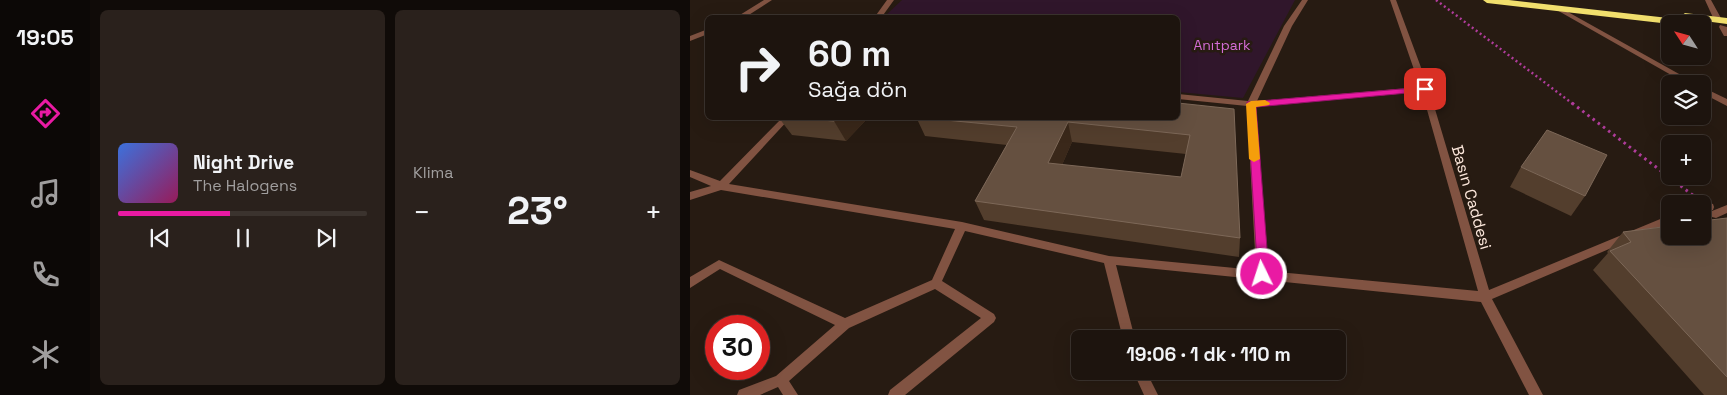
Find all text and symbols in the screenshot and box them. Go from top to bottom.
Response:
north arrow [1661,15,1711,65]
map controls [1661,15,1711,245]
text: 19:05 [16,23,74,51]
text: 60 m [808,32,891,76]
icon: right [725,35,790,100]
park label: Anıtpark [1193,36,1251,54]
pin [1404,68,1446,110]
text: Sağa dön [808,75,908,103]
icon: arrive [1411,75,1439,103]
button: layers [1661,75,1711,125]
icon: directions [28,96,63,131]
button: + [1661,135,1711,185]
street label: Basın Caddesi [1447,142,1496,252]
text: Night Drive [193,150,294,175]
text: Klima [413,162,454,183]
text: The Halogens [193,175,297,196]
icon: music [28,176,63,211]
text: 23° [507,187,568,235]
text: − [413,194,430,230]
text: + [645,194,662,230]
button: − [1661,195,1711,245]
icon: previous [146,224,174,252]
icon: pause [229,224,257,252]
icon: next [312,224,340,252]
position arrow [1235,247,1287,299]
icon: phone [28,257,63,292]
speed limit sign: 30 [705,315,770,380]
icon: climate [28,337,63,372]
text: 19:06 · 1 dk · 110 m [1126,342,1291,367]

